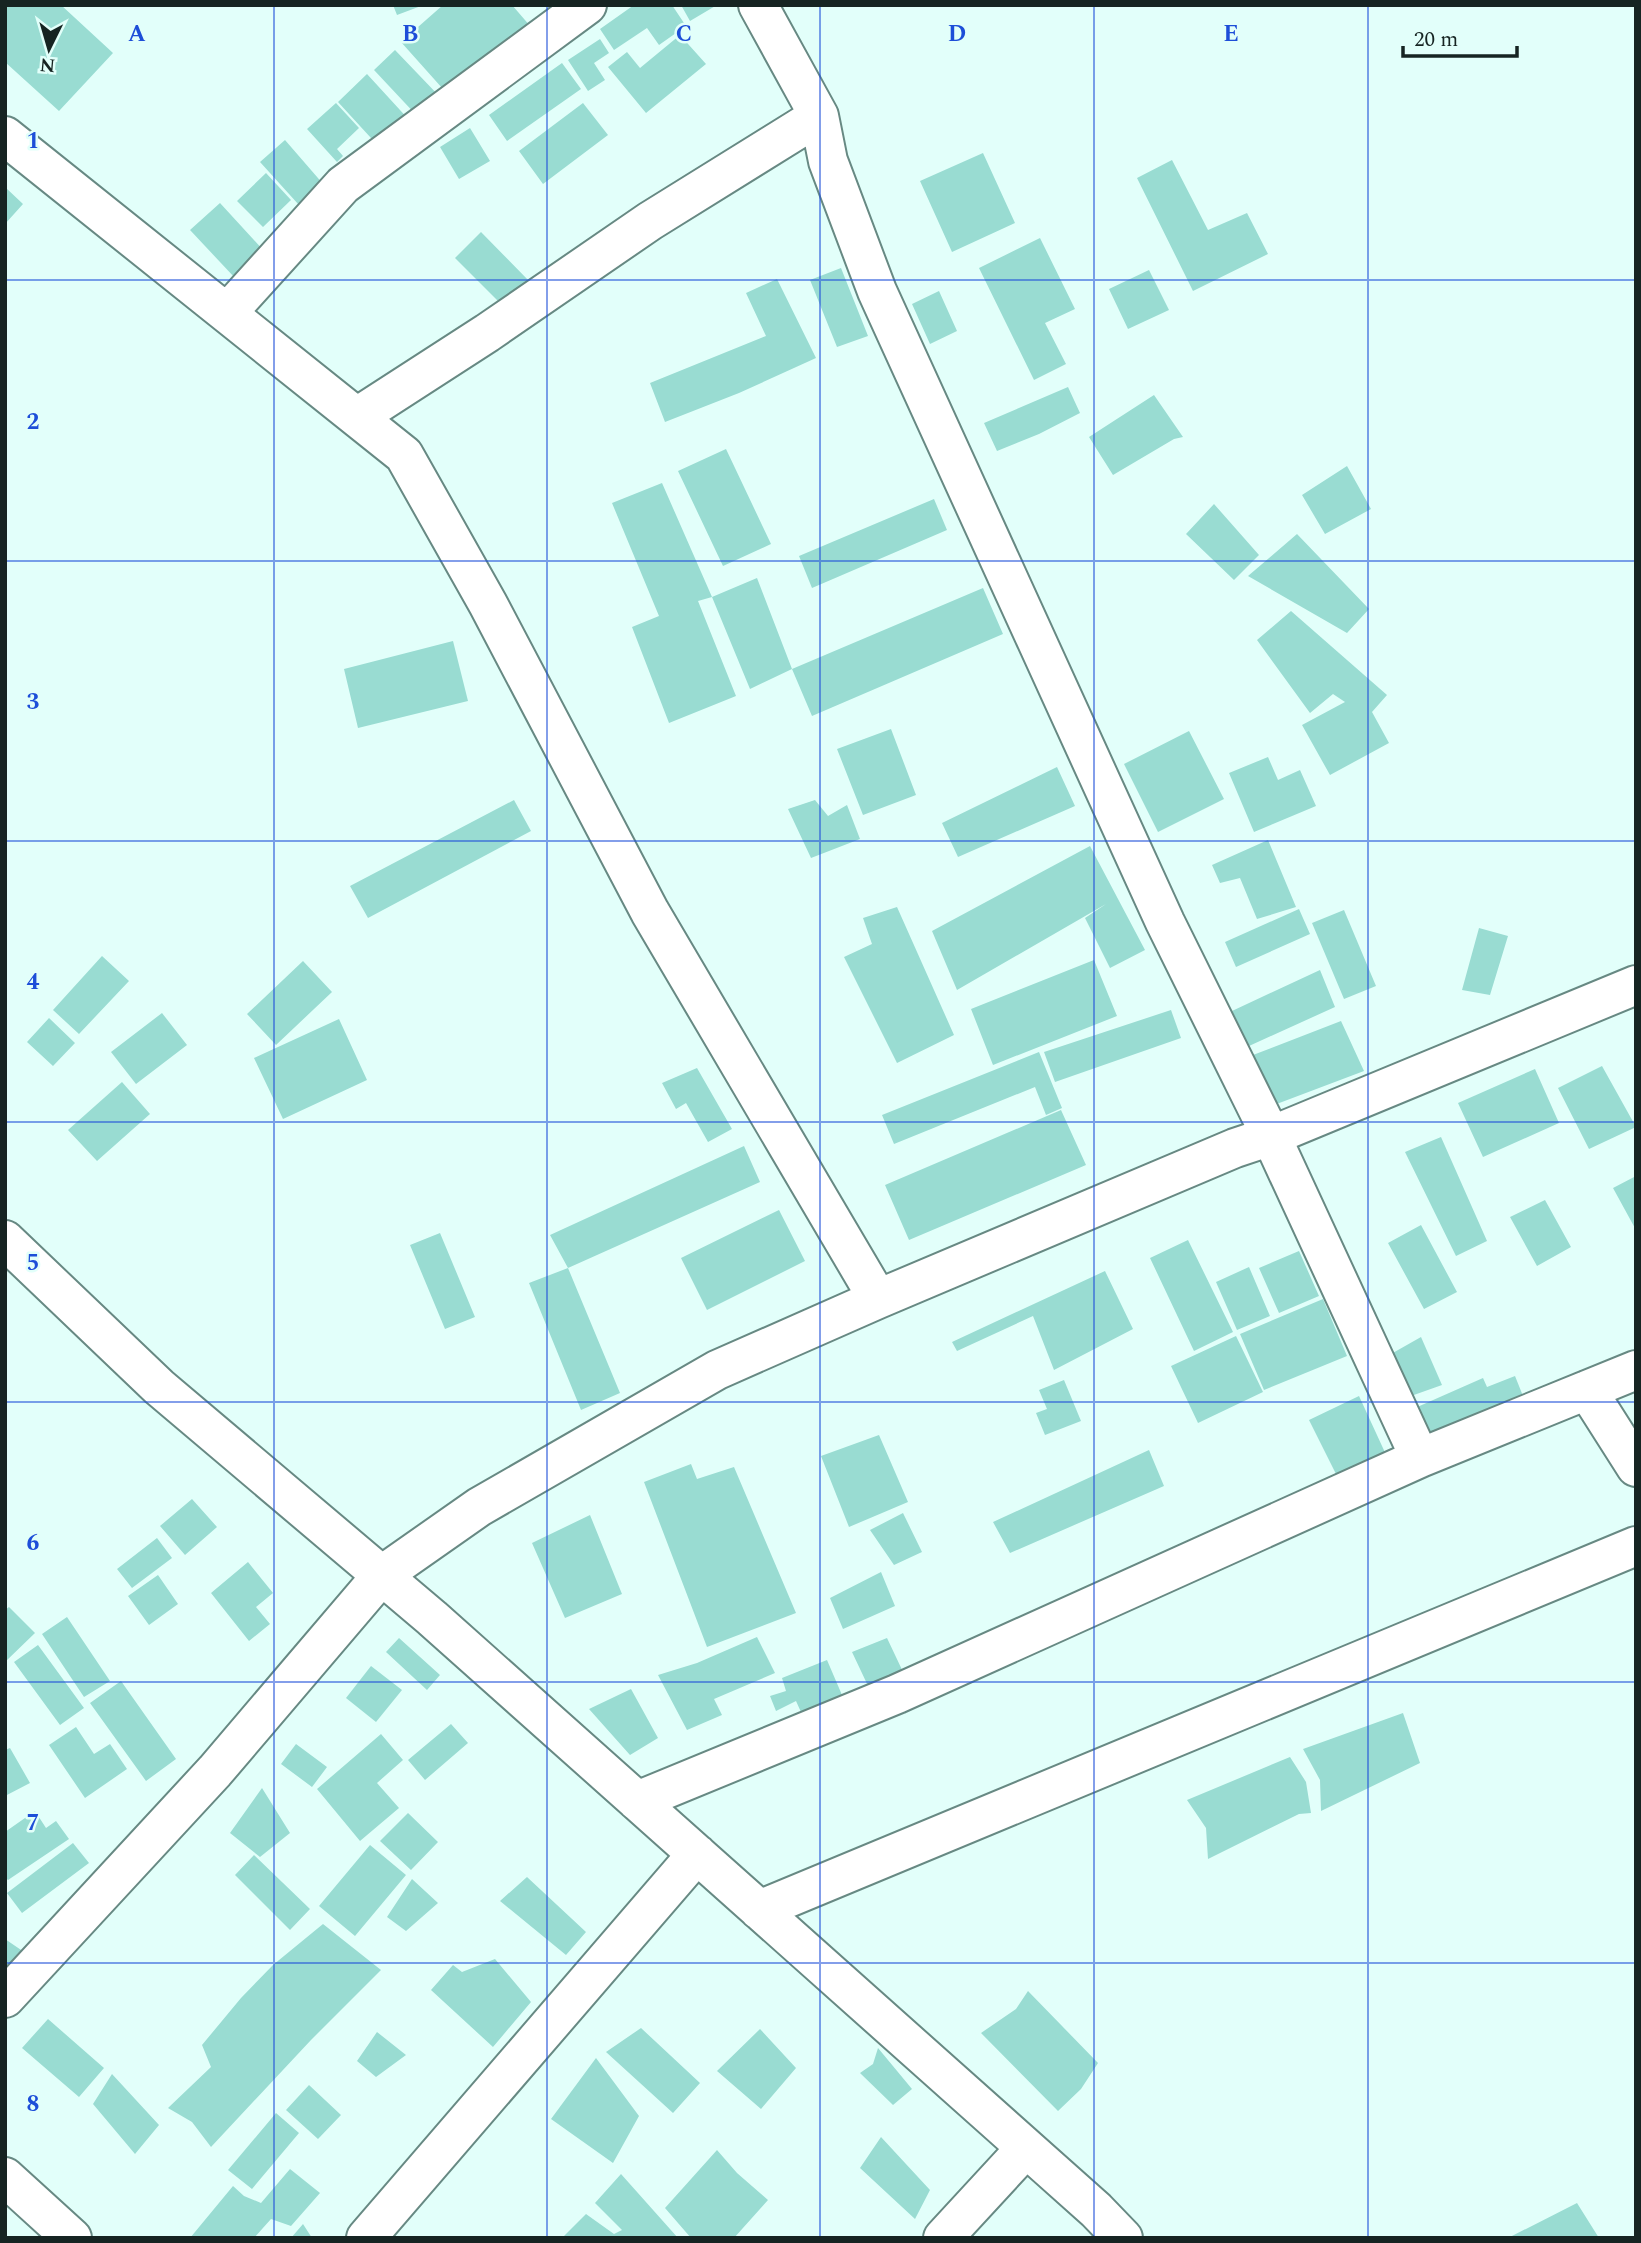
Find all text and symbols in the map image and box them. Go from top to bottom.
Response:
north arrow [14,14,84,84]
scale bar [1403,14,1517,58]
text: A [128,17,146,52]
text: B [402,17,418,52]
text: C [676,17,692,52]
text: D [948,17,966,52]
text: E [1223,17,1239,52]
text: 20 m [1414,24,1458,56]
text: N [39,49,57,80]
text: 1 [27,124,39,159]
text: 2 [27,405,40,440]
text: 3 [27,685,40,720]
text: 4 [27,965,40,1000]
text: 5 [27,1246,39,1281]
text: 6 [27,1526,40,1561]
text: 7 [27,1806,39,1841]
text: 8 [27,2087,39,2122]

